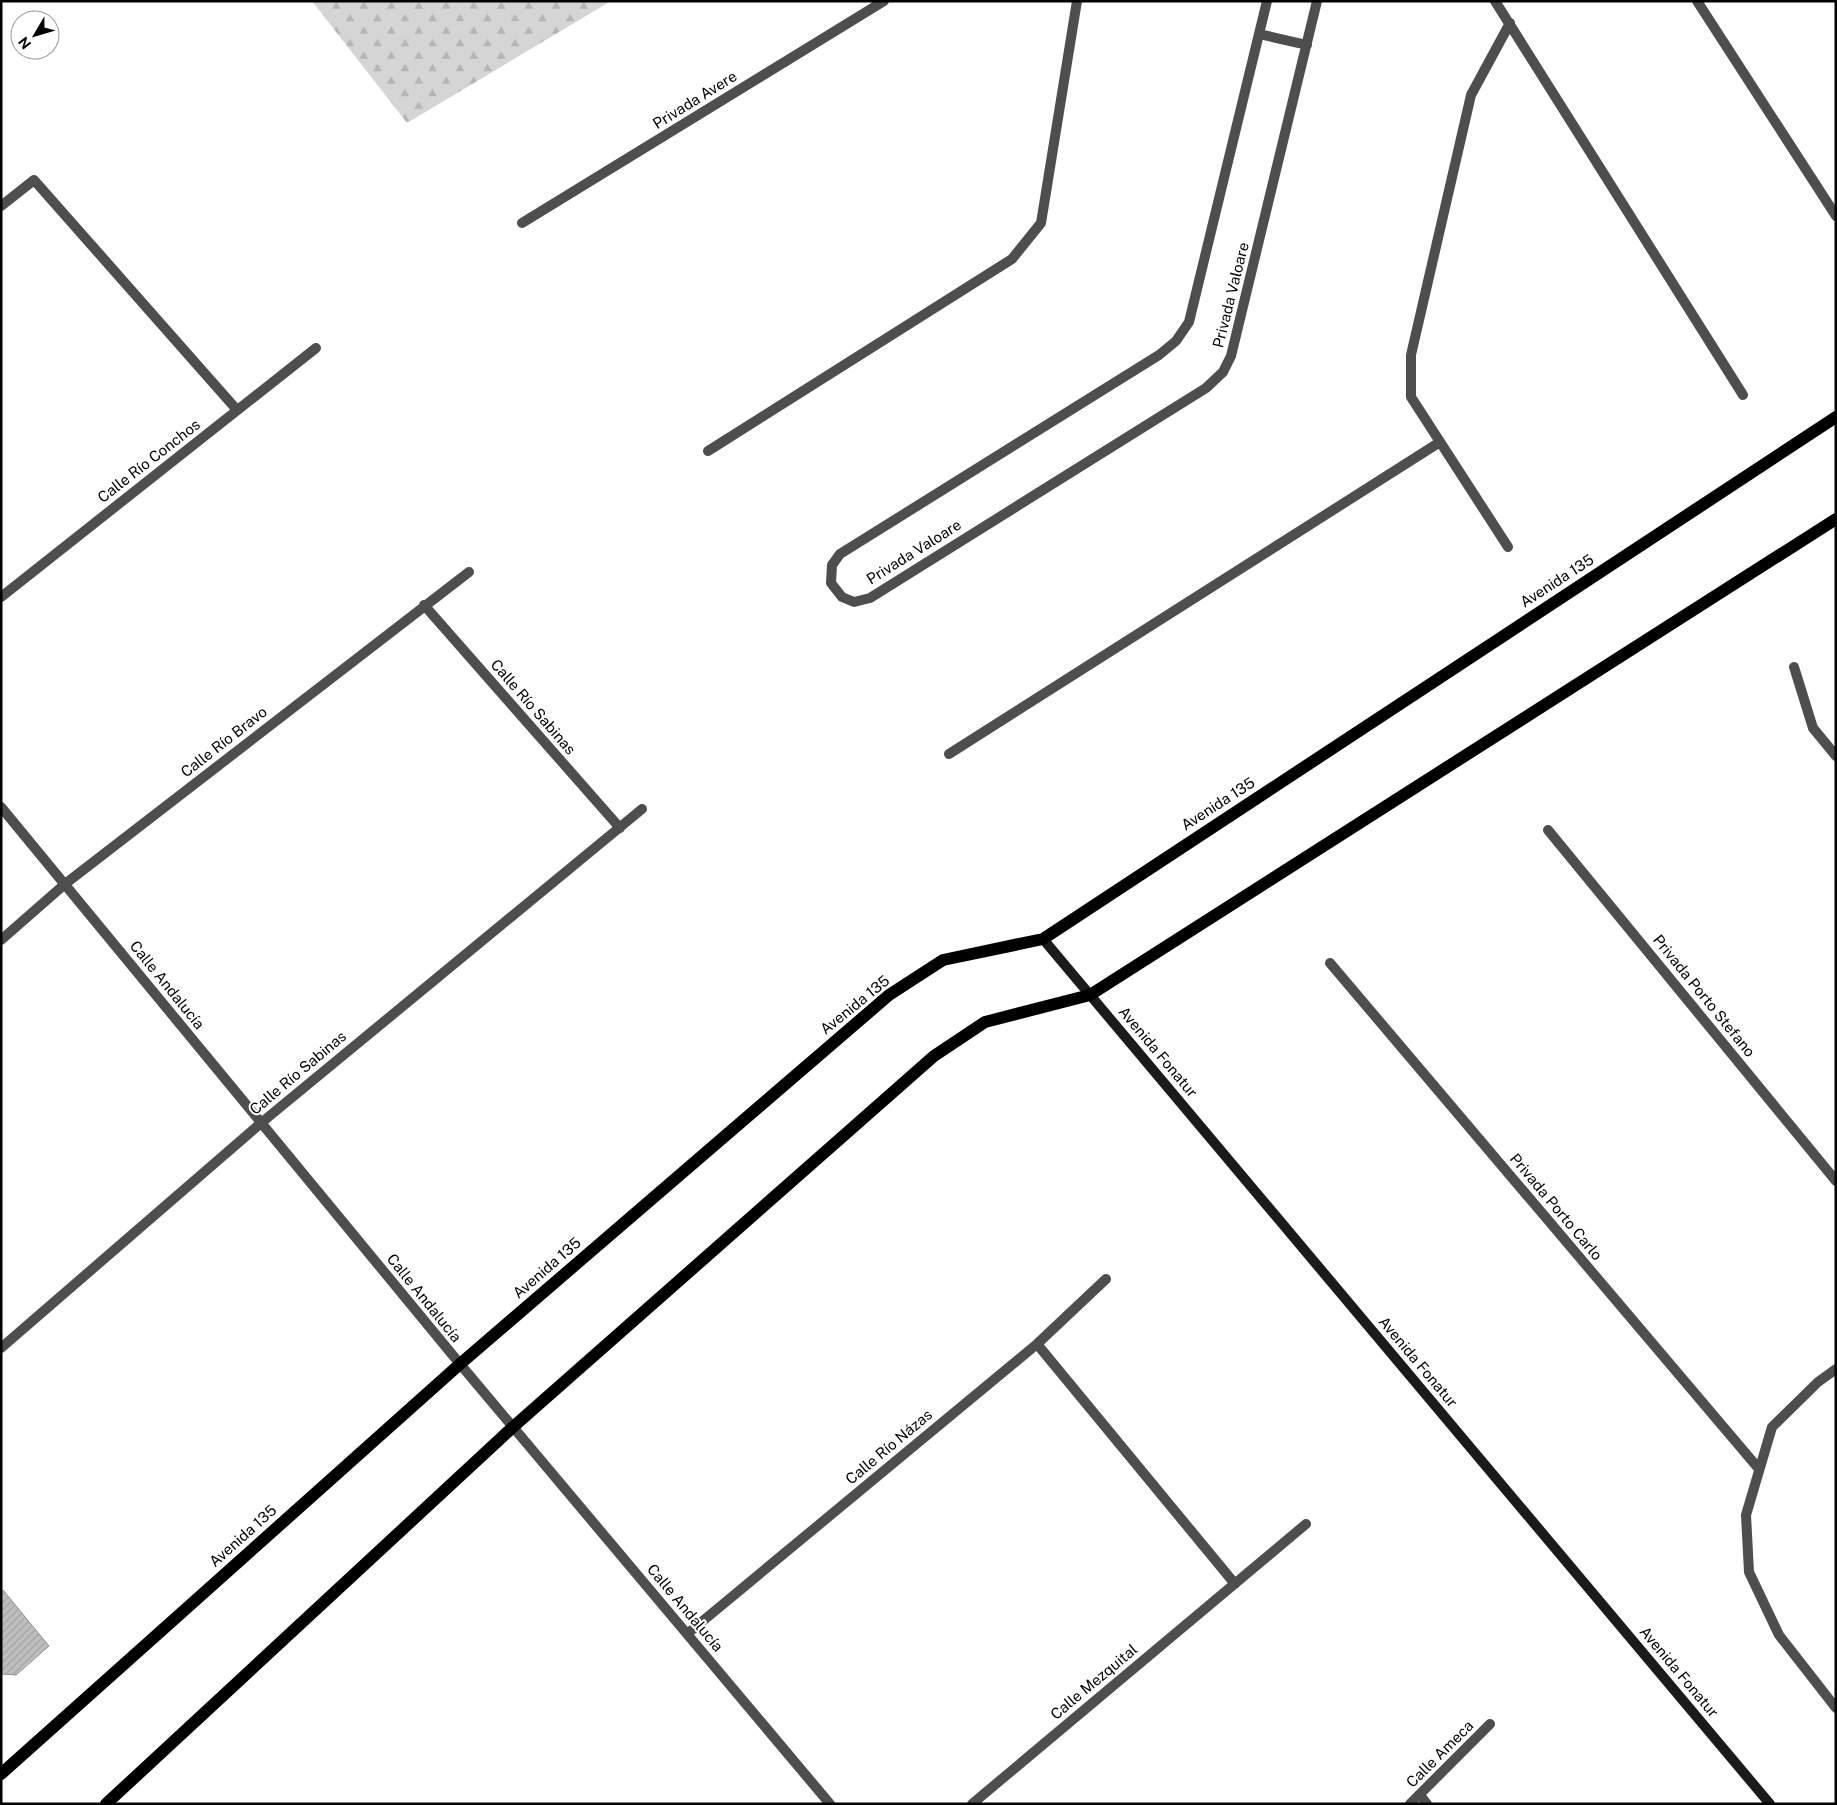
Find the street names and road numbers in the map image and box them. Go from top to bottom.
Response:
street label: Privada Avere [650,67,740,132]
street label: Privada Valoare [1209,240,1252,349]
street label: Calle Río Conchos [94,415,203,506]
street label: Privada Valoare [863,516,964,587]
street label: Avenida 135 [1517,551,1597,611]
street label: Calle Río Sabinas [488,656,579,758]
street label: Calle Río Bravo [177,703,270,780]
street label: Avenida 135 [1178,774,1258,834]
street label: Privada Porto Stefano [1650,931,1759,1060]
street label: Calle Andalucía [127,937,208,1032]
street label: Avenida 135 [817,972,893,1038]
street label: Avenida Fonatur [1116,1003,1201,1101]
street label: Calle Río Sabinas [246,1027,349,1118]
street label: Privada Porto Carlo [1507,1150,1606,1263]
street label: Avenida 135 [509,1234,584,1302]
street label: Calle Andalucía [384,1250,465,1345]
street label: Avenida Fonatur [1376,1313,1461,1411]
street label: Calle Río Názas [842,1406,935,1488]
street label: Avenida 135 [206,1501,280,1570]
street label: Calle Andalucía [644,1561,727,1655]
street label: Avenida Fonatur [1637,1623,1722,1721]
street label: Calle Mezquital [1047,1640,1140,1723]
street label: Calle Ameca [1403,1717,1477,1791]

